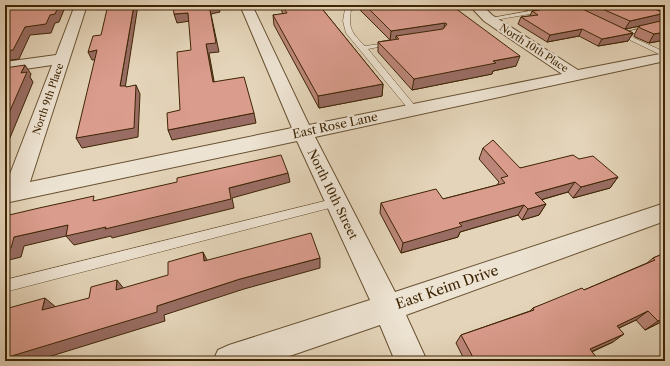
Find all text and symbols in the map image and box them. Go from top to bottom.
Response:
street label: North 10th Place [497,21,571,75]
street label: North 9th Place [30,61,66,136]
street label: East Rose Lane [291,109,379,141]
street label: North 10th Street [305,146,362,242]
street label: East Keim Drive [393,261,501,313]

